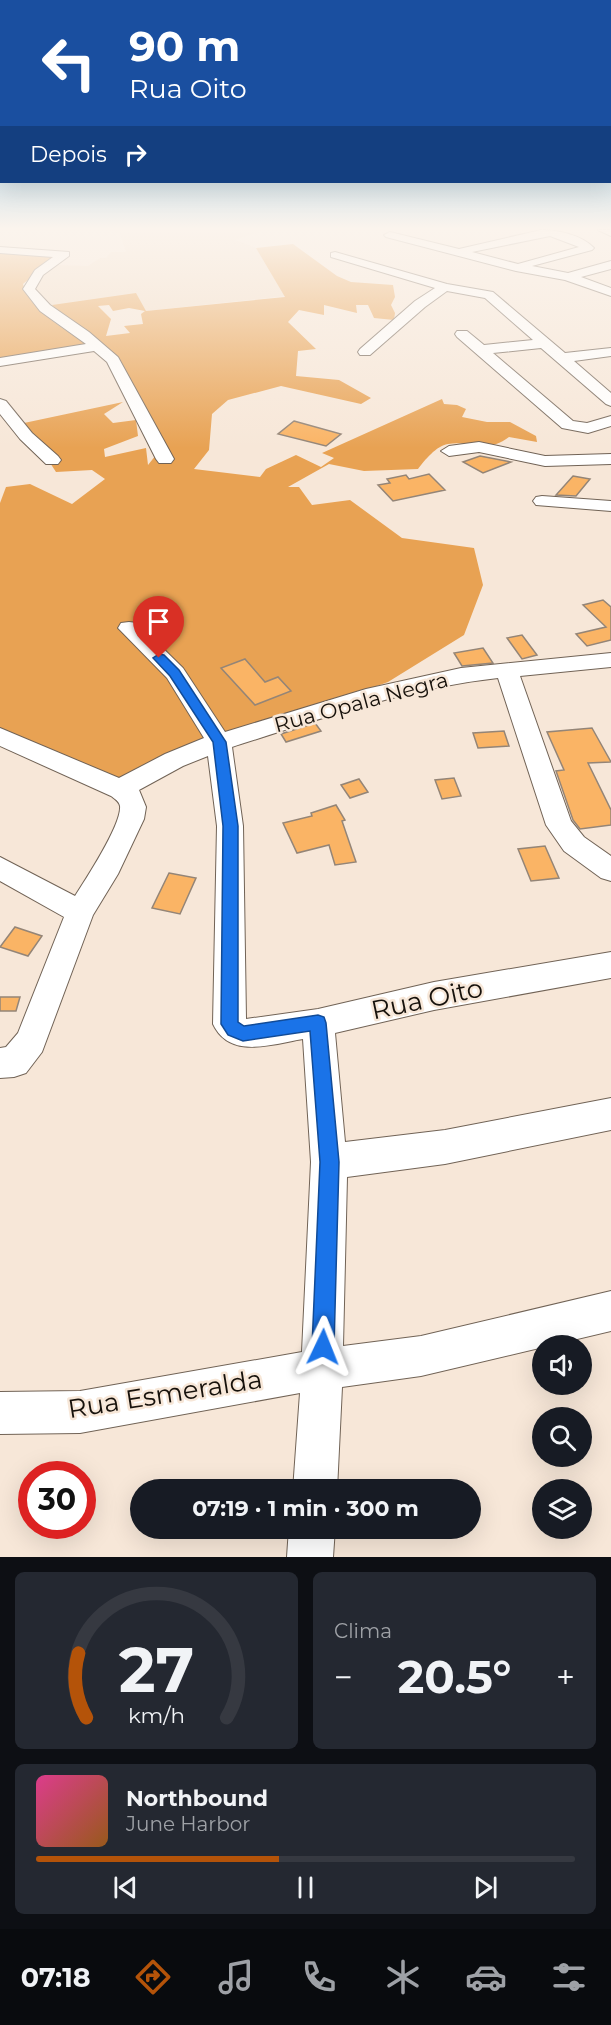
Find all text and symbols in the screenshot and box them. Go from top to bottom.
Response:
text: 90 m [129,20,240,72]
icon: left [30,24,108,102]
text: Rua Oito [129,72,247,105]
icon: right [119,138,152,171]
text: Depois [30,141,107,168]
pin [133,596,184,658]
icon: arrive [142,605,175,638]
street label: Rua Opala Negra [271,667,451,737]
street label: Rua Oito [368,972,486,1026]
position arrow [291,1315,355,1379]
map controls [532,1335,592,1539]
button: sound [532,1335,592,1395]
street label: Rua Esmeralda [66,1363,264,1425]
button: search [532,1407,592,1467]
speed limit sign: 30 [18,1461,96,1539]
button: layers [532,1479,592,1539]
text: 07:19 · 1 min · 300 m [192,1495,419,1522]
text: Clima [334,1619,392,1643]
text: 27 [119,1632,194,1708]
text: 20.5° [398,1649,511,1704]
text: − [334,1657,353,1697]
text: + [556,1657,575,1697]
text: km/h [128,1702,185,1728]
text: Northbound [126,1785,268,1812]
text: June Harbor [126,1812,250,1836]
icon: previous [109,1871,142,1904]
icon: pause [289,1871,322,1904]
icon: next [469,1871,502,1904]
icon: directions [132,1956,174,1998]
icon: music [215,1956,257,1998]
icon: phone [298,1956,340,1998]
icon: climate [382,1956,424,1998]
icon: car [465,1956,507,1998]
icon: filters [548,1956,590,1998]
text: 07:18 [21,1961,91,1994]

